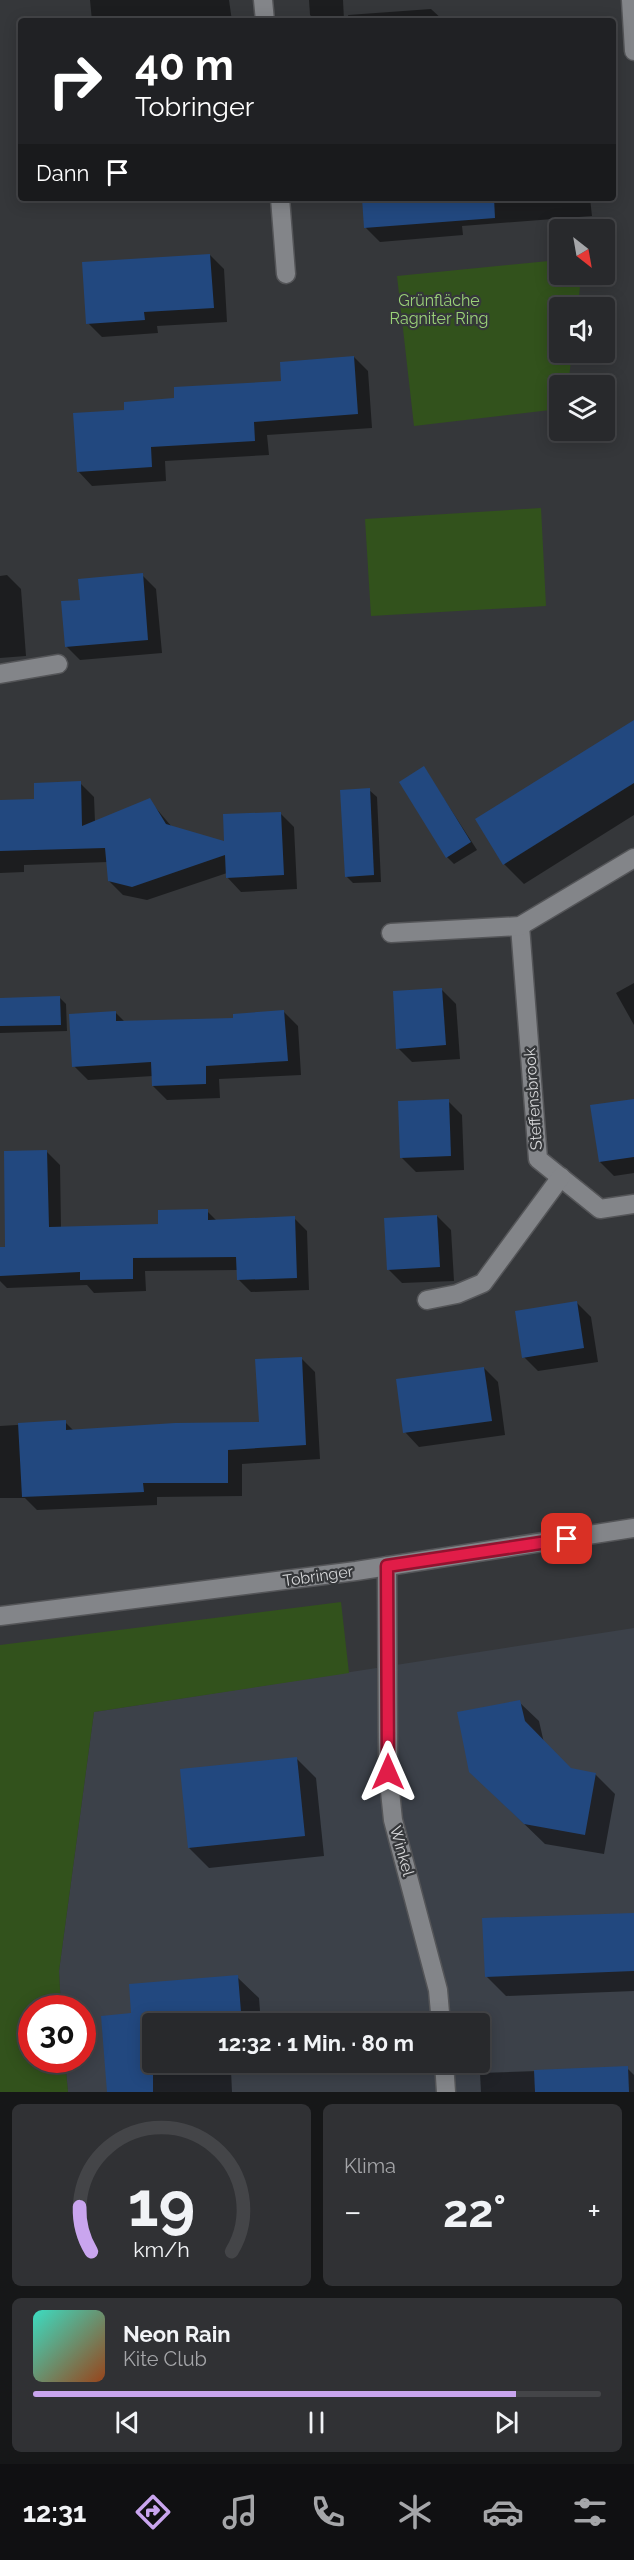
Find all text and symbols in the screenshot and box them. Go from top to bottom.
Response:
text: 40 m [135,41,234,90]
icon: right [36,42,114,120]
text: Tobringer [135,91,254,122]
icon: arrive [101,156,134,189]
text: Dann [36,160,89,186]
north arrow [549,219,615,285]
map controls [549,219,615,441]
park label: Grünfläche Ragniter Ring [390,291,488,328]
button: sound [549,297,615,363]
button: layers [549,375,615,441]
street label: Steffensbrook [520,1047,546,1151]
pin [541,1513,592,1564]
icon: arrive [550,1522,583,1555]
street label: Tobringer [282,1562,355,1590]
position arrow [356,1740,420,1804]
street label: Winkel [386,1824,418,1879]
speed limit sign: 30 [18,1995,96,2073]
text: 12:32 · 1 Min. · 80 m [218,2030,414,2056]
text: Klima [344,2154,396,2178]
text: 19 [128,2167,195,2241]
text: 22° [443,2185,506,2238]
text: − [344,2192,362,2231]
text: + [587,2192,601,2231]
text: km/h [133,2237,190,2262]
text: Neon Rain [123,2321,231,2347]
text: Kite Club [123,2347,207,2371]
icon: previous [111,2406,144,2439]
icon: pause [300,2406,333,2439]
icon: next [490,2406,523,2439]
icon: directions [132,2491,174,2533]
icon: music [219,2491,261,2533]
icon: phone [307,2491,349,2533]
icon: climate [394,2491,436,2533]
icon: car [482,2491,524,2533]
icon: filters [569,2491,611,2533]
text: 12:31 [23,2497,86,2528]

